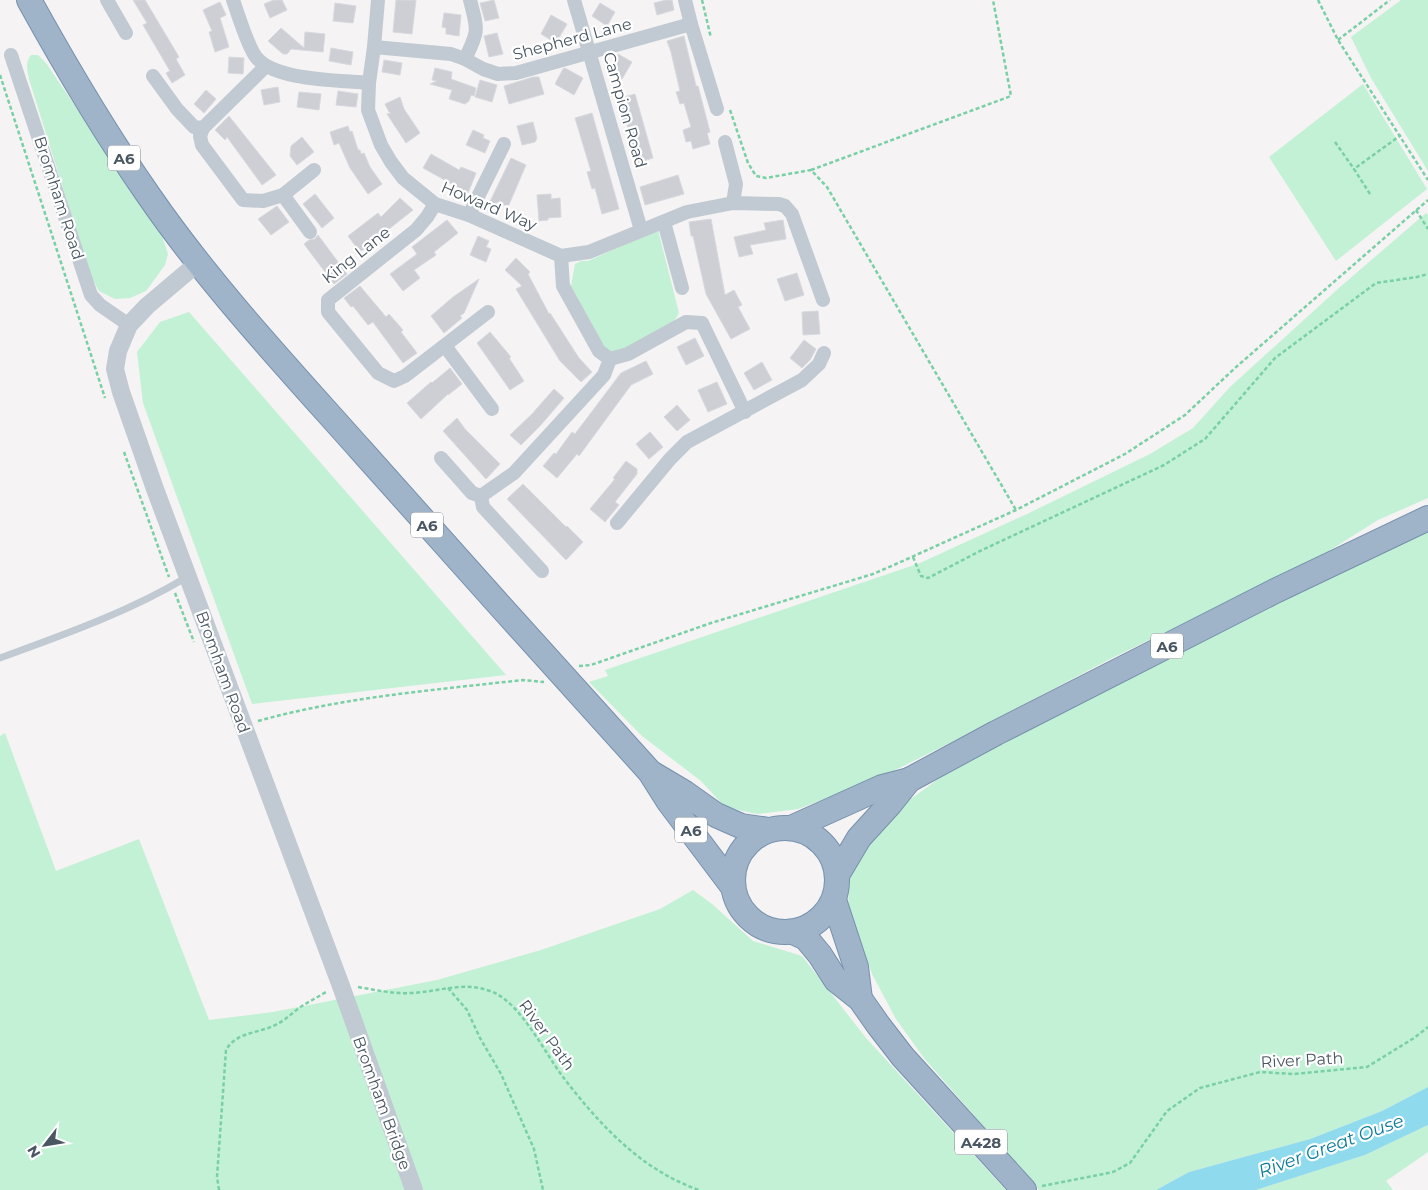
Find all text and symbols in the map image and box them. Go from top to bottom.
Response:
street label: Shepherd Lane [510,14,634,64]
street label: Campion Road [599,50,651,170]
street label: Bromham Road [30,134,88,262]
road number: A6 [108,146,140,170]
street label: Howard Way [438,177,540,235]
street label: King Lane [318,223,394,287]
road number: A6 [411,512,443,538]
street label: Bromham Road [192,608,254,736]
road number: A6 [1151,634,1183,658]
road number: A6 [675,818,707,842]
street label: River Path [515,996,579,1074]
street label: Bromham Bridge [349,1034,415,1172]
street label: River Path [1260,1048,1344,1072]
water label: River Great Ouse [1255,1109,1407,1183]
north arrow [20,1120,70,1170]
road number: A428 [955,1130,1007,1154]
text: N [23,1142,44,1161]

